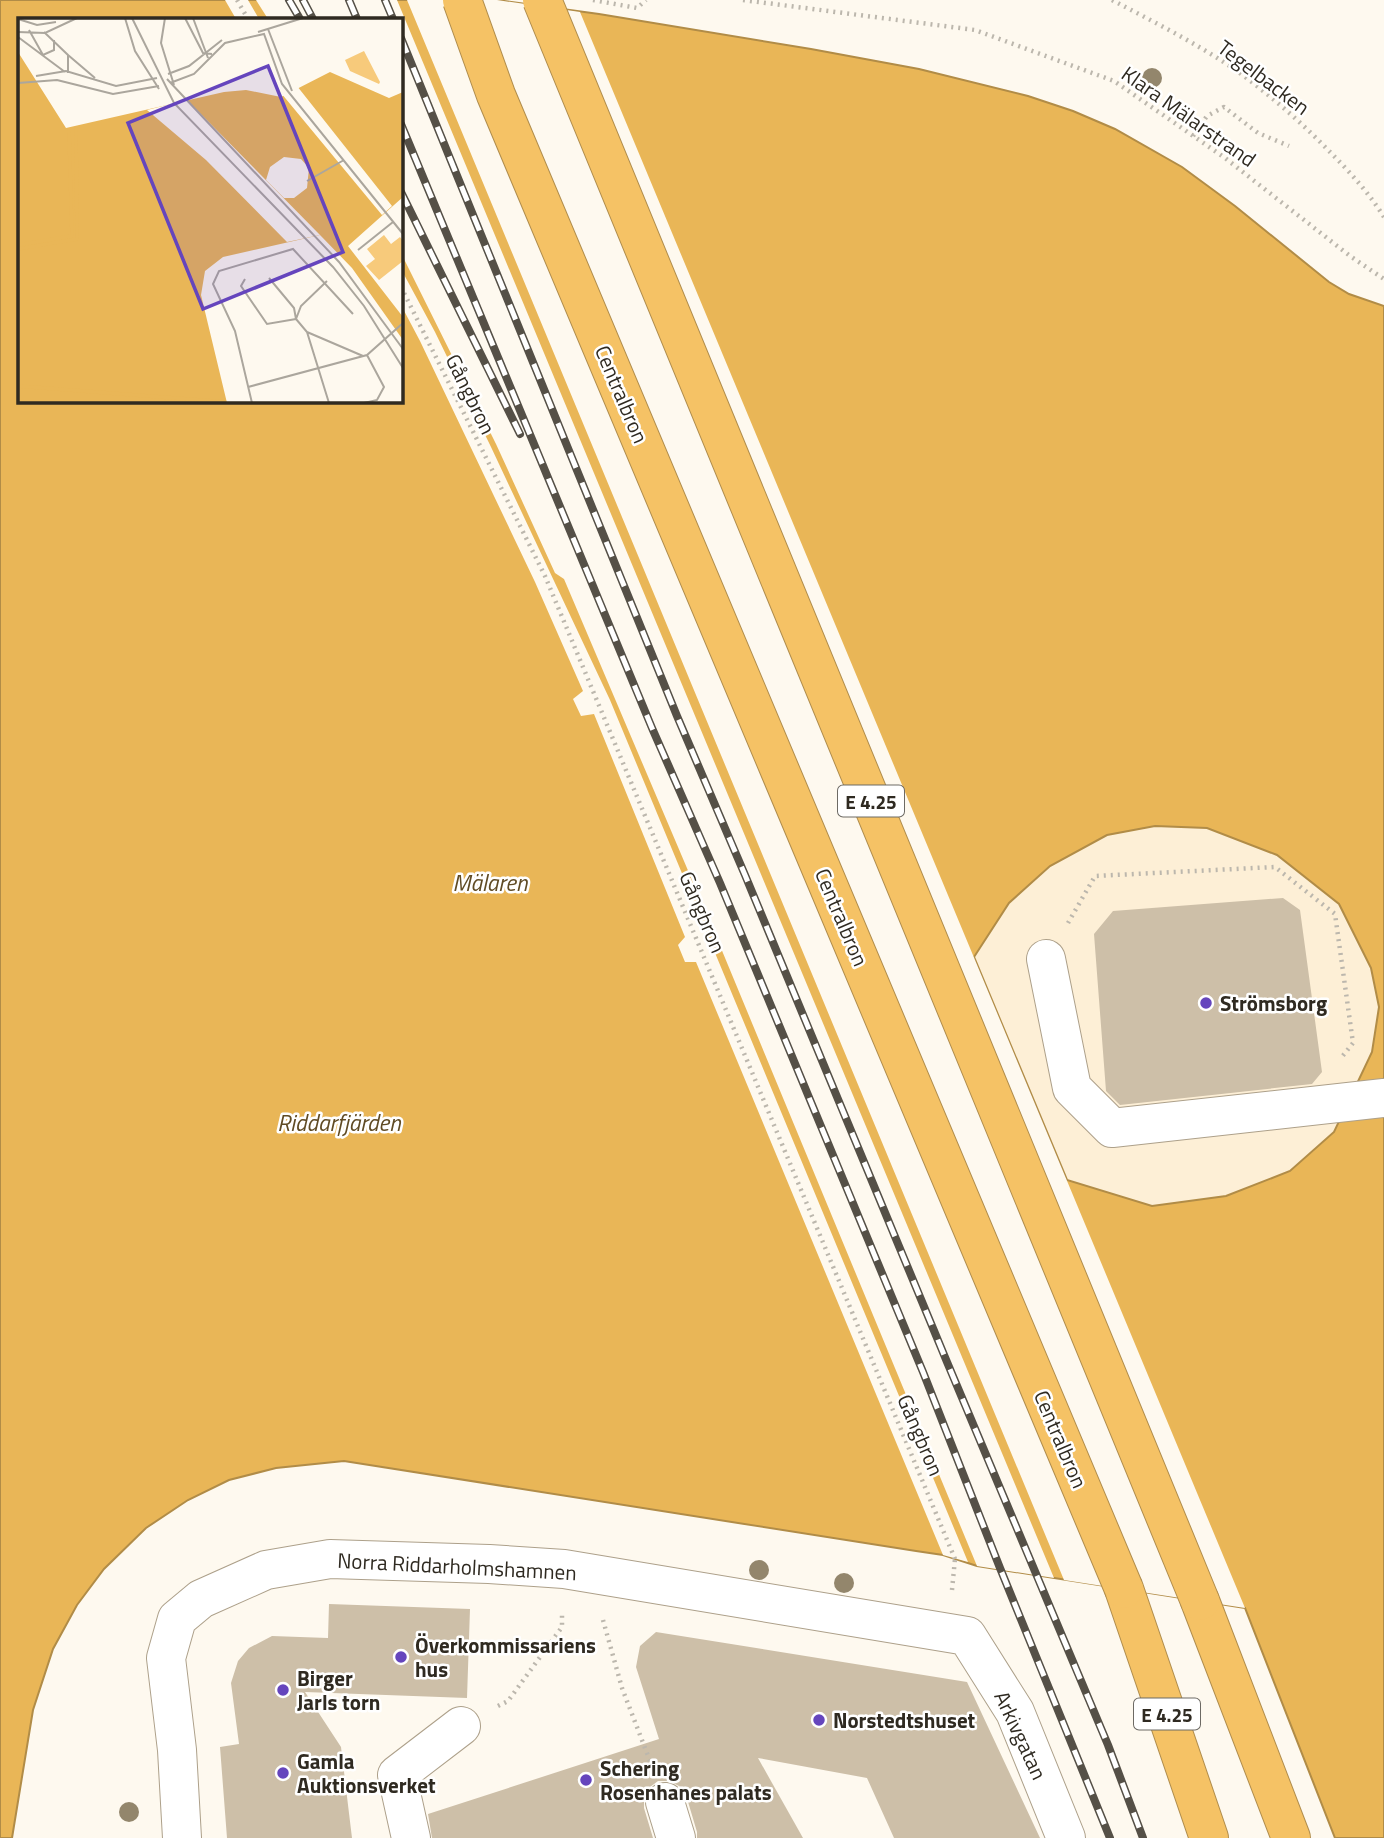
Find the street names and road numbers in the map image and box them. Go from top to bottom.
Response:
street label: Tegelbacken [1211,32,1317,122]
street label: Klara Mälarstrand [1115,58,1263,174]
street label: Centralbron [587,340,657,448]
street label: Gångbron [438,348,504,440]
road number: E 4.25 [838,786,904,816]
street label: Centralbron [807,863,877,971]
street label: Gångbron [671,866,735,958]
street label: Centralbron [1026,1385,1096,1493]
street label: Gångbron [889,1389,953,1481]
street label: Norra Riddarholmshamnen [337,1544,577,1588]
street label: Arkivgatan [986,1685,1056,1785]
road number: E 4.25 [1134,1698,1200,1730]

